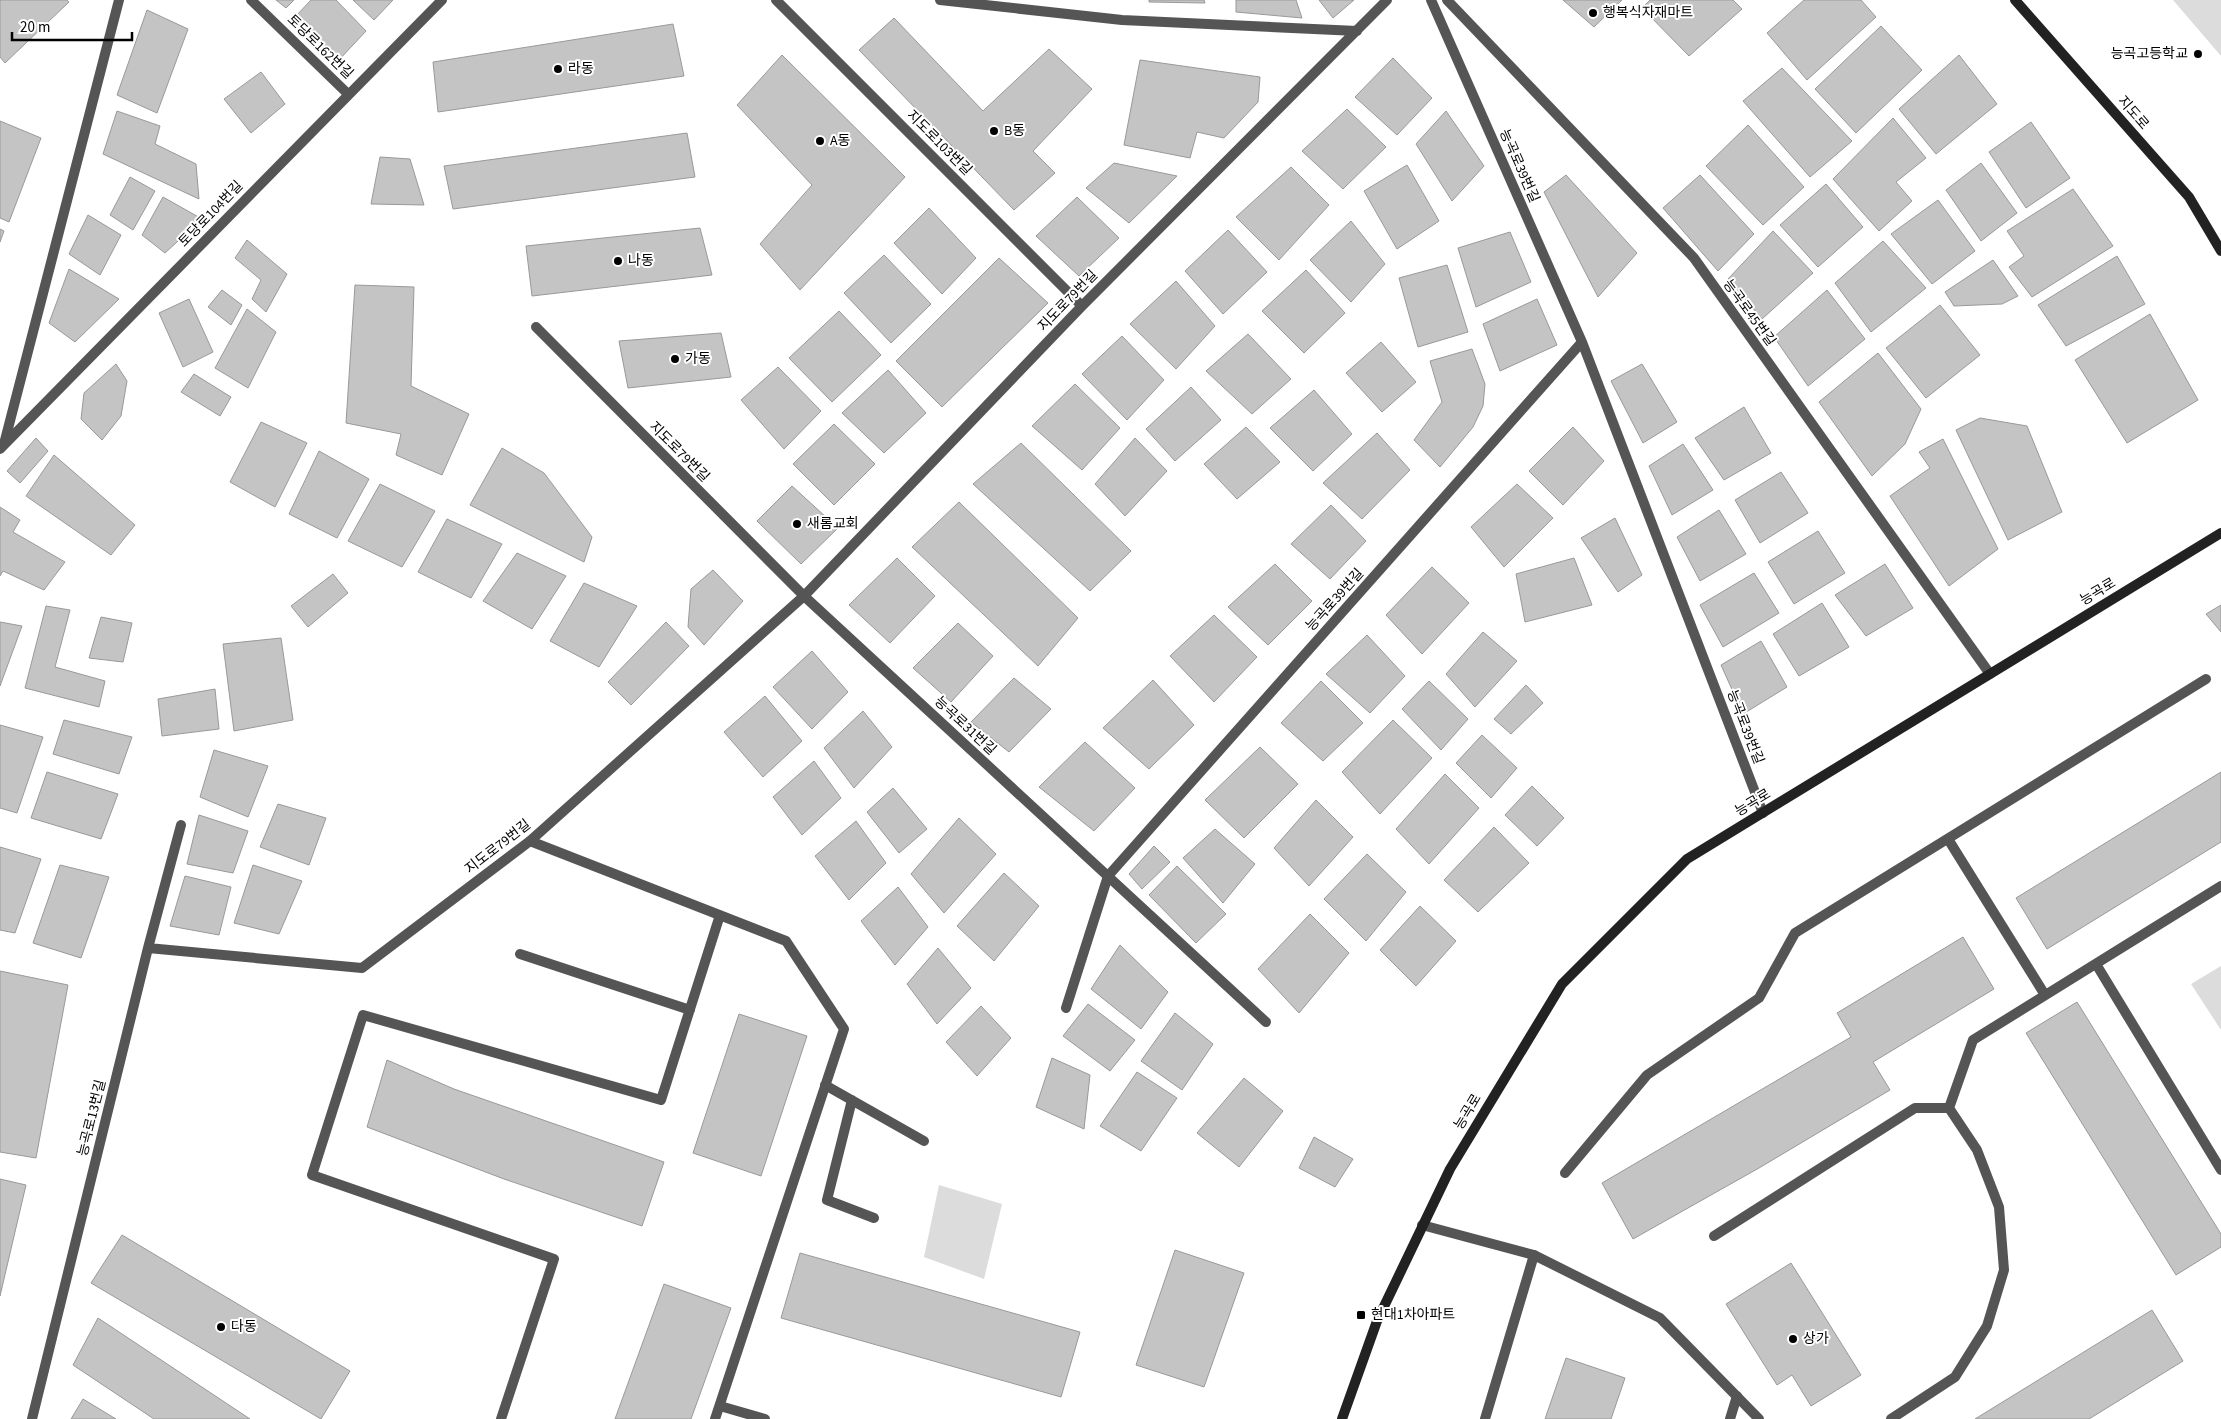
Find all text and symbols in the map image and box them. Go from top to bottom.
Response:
place label: 행복식자재마트 [1603,3,1693,23]
marker: 행복식자재마트 [1587,7,1599,19]
scale bar [12,10,132,42]
street label: 토당로162번길 [282,10,358,84]
text: 20 m [20,17,50,38]
place label: 능곡고등학교 [2111,44,2188,64]
marker: 능곡고등학교 [2192,48,2204,60]
place label: 라동 [568,59,594,79]
marker: 라동 [552,63,564,75]
street label: 지도로 [2113,92,2153,134]
street label: 지도로103번길 [902,106,976,180]
place label: B동 [1004,121,1025,141]
marker: B동 [988,125,1000,137]
street label: 능곡로39번길 [1494,126,1544,206]
place label: A동 [830,131,851,151]
marker: A동 [814,135,826,147]
street label: 토당로104번길 [174,176,248,252]
place label: 나동 [628,251,654,271]
marker: 나동 [612,255,624,267]
street label: 지도로79번길 [1034,266,1102,336]
street label: 능곡로45번길 [1718,275,1780,351]
place label: 가동 [685,349,711,369]
marker: 가동 [669,353,681,365]
street label: 지도로79번길 [644,417,714,487]
place label: 새롬교회 [807,514,859,534]
marker: 새롬교회 [791,518,803,530]
street label: 능곡로39번길 [1301,564,1369,636]
street label: 능곡로 [2076,573,2120,611]
street label: 능곡로39번길 [1722,687,1768,767]
street label: 능곡로31번길 [930,692,1000,760]
street label: 능곡로 [1731,784,1775,822]
street label: 지도로79번길 [461,815,535,879]
street label: 능곡로13번길 [73,1078,111,1158]
street label: 능곡로 [1449,1090,1487,1134]
place label: 현대1차아파트 [1371,1305,1455,1325]
marker: 현대1차아파트 [1355,1309,1367,1321]
place label: 다동 [231,1317,257,1337]
marker: 다동 [215,1321,227,1333]
place label: 상가 [1803,1329,1829,1349]
marker: 상가 [1787,1333,1799,1345]

